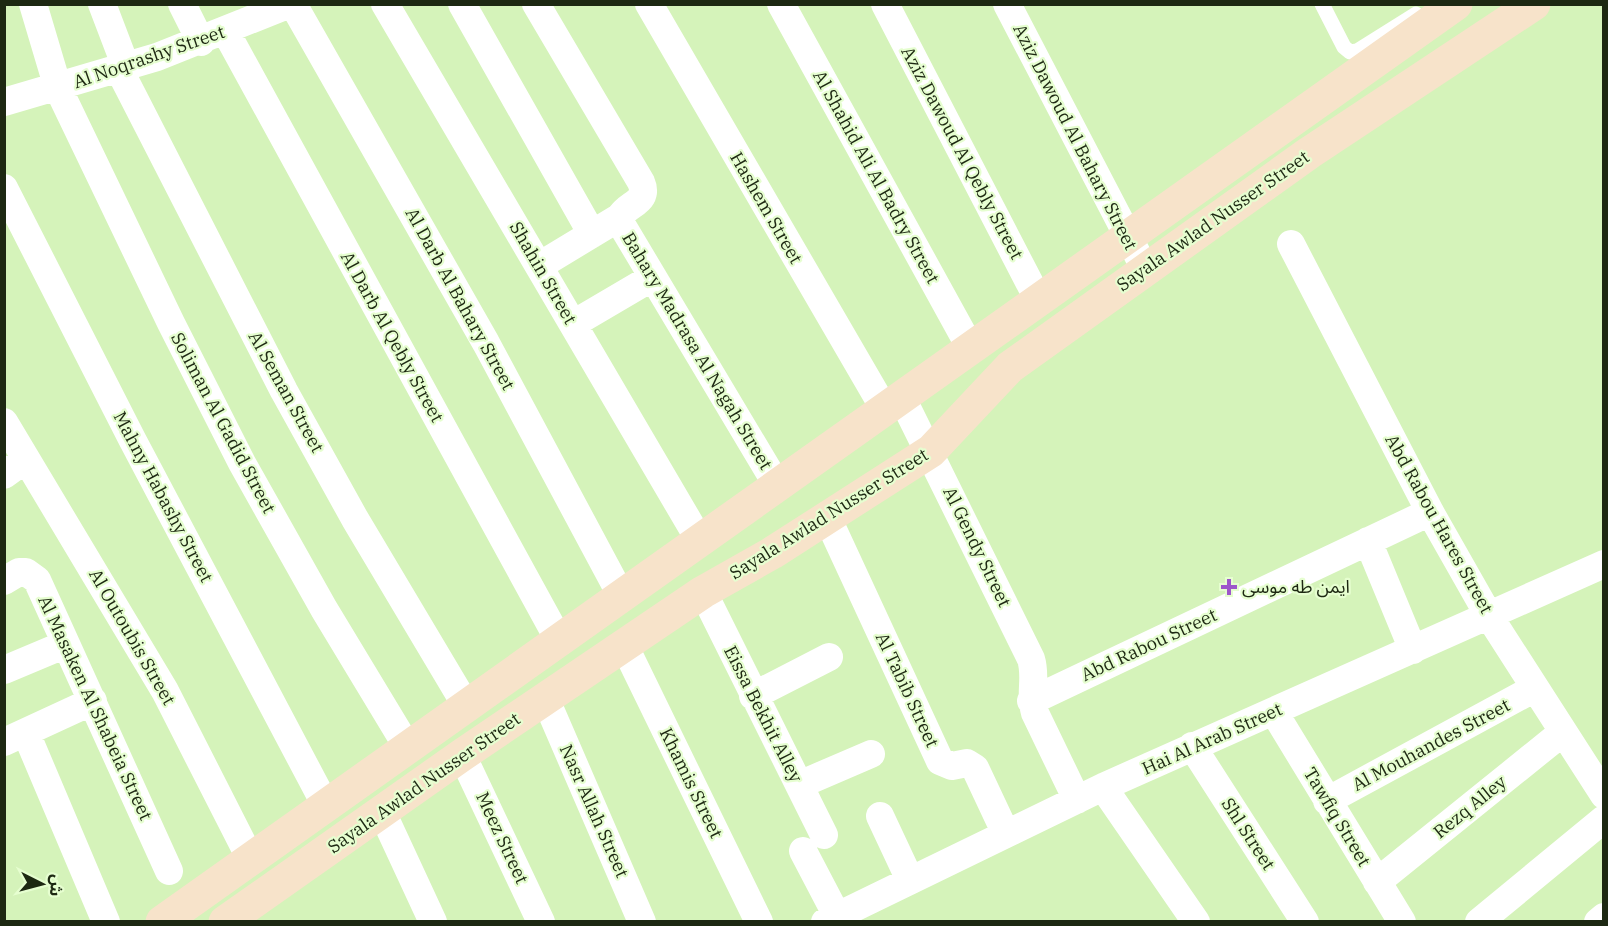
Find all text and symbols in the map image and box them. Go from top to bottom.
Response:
street label: Al Noqrashy Street [70,20,228,93]
street label: Aziz Dawoud Al Bahary Street [1008,20,1143,254]
street label: Aziz Dawoud Al Qebly Street [896,42,1029,263]
street label: Al Shahid Ali Al Badry Street [808,66,945,287]
street label: Sayala Awlad Nusser Street [1112,145,1314,296]
street label: Hashem Street [725,148,808,268]
street label: Al Darb Al Bahary Street [401,204,520,394]
street label: Shahin Street [505,217,582,328]
street label: Bahary Madrasa Al Nagah Street [617,228,778,474]
street label: Al Darb Al Qebly Street [336,247,449,426]
street label: Al Seman Street [244,327,329,456]
street label: Soliman Al Gadid Street [166,328,281,517]
street label: Mahny Habashy Street [109,407,218,586]
street label: Abd Rabou Hares Street [1380,430,1498,618]
street label: Sayala Awlad Nusser Street [725,443,932,584]
street label: Al Gendy Street [938,483,1017,611]
street label: Al Outoubis Street [84,565,181,709]
place label: ايمن طه موسى [1242,575,1350,598]
marker: ايمن طه موسى [1220,578,1238,596]
street label: Al Masaken Al Shabeia Street [33,592,158,824]
street label: Abd Rabou Street [1077,603,1220,686]
street label: Al Tabib Street [871,629,944,751]
street label: Eissa Bekhit Alley [719,642,808,786]
street label: Al Mouhandes Street [1348,693,1514,796]
street label: Hai Al Arab Street [1138,697,1285,780]
street label: Sayala Awlad Nusser Street [323,707,525,858]
street label: Khamis Street [655,724,728,842]
street label: Nasr Allah Street [555,741,634,881]
street label: Tawfiq Street [1299,763,1376,870]
street label: Rezq Alley [1428,770,1511,843]
street label: Meez Street [471,788,534,887]
street label: Shl Street [1216,793,1280,874]
north arrow [12,854,72,914]
text: ش [46,874,68,898]

